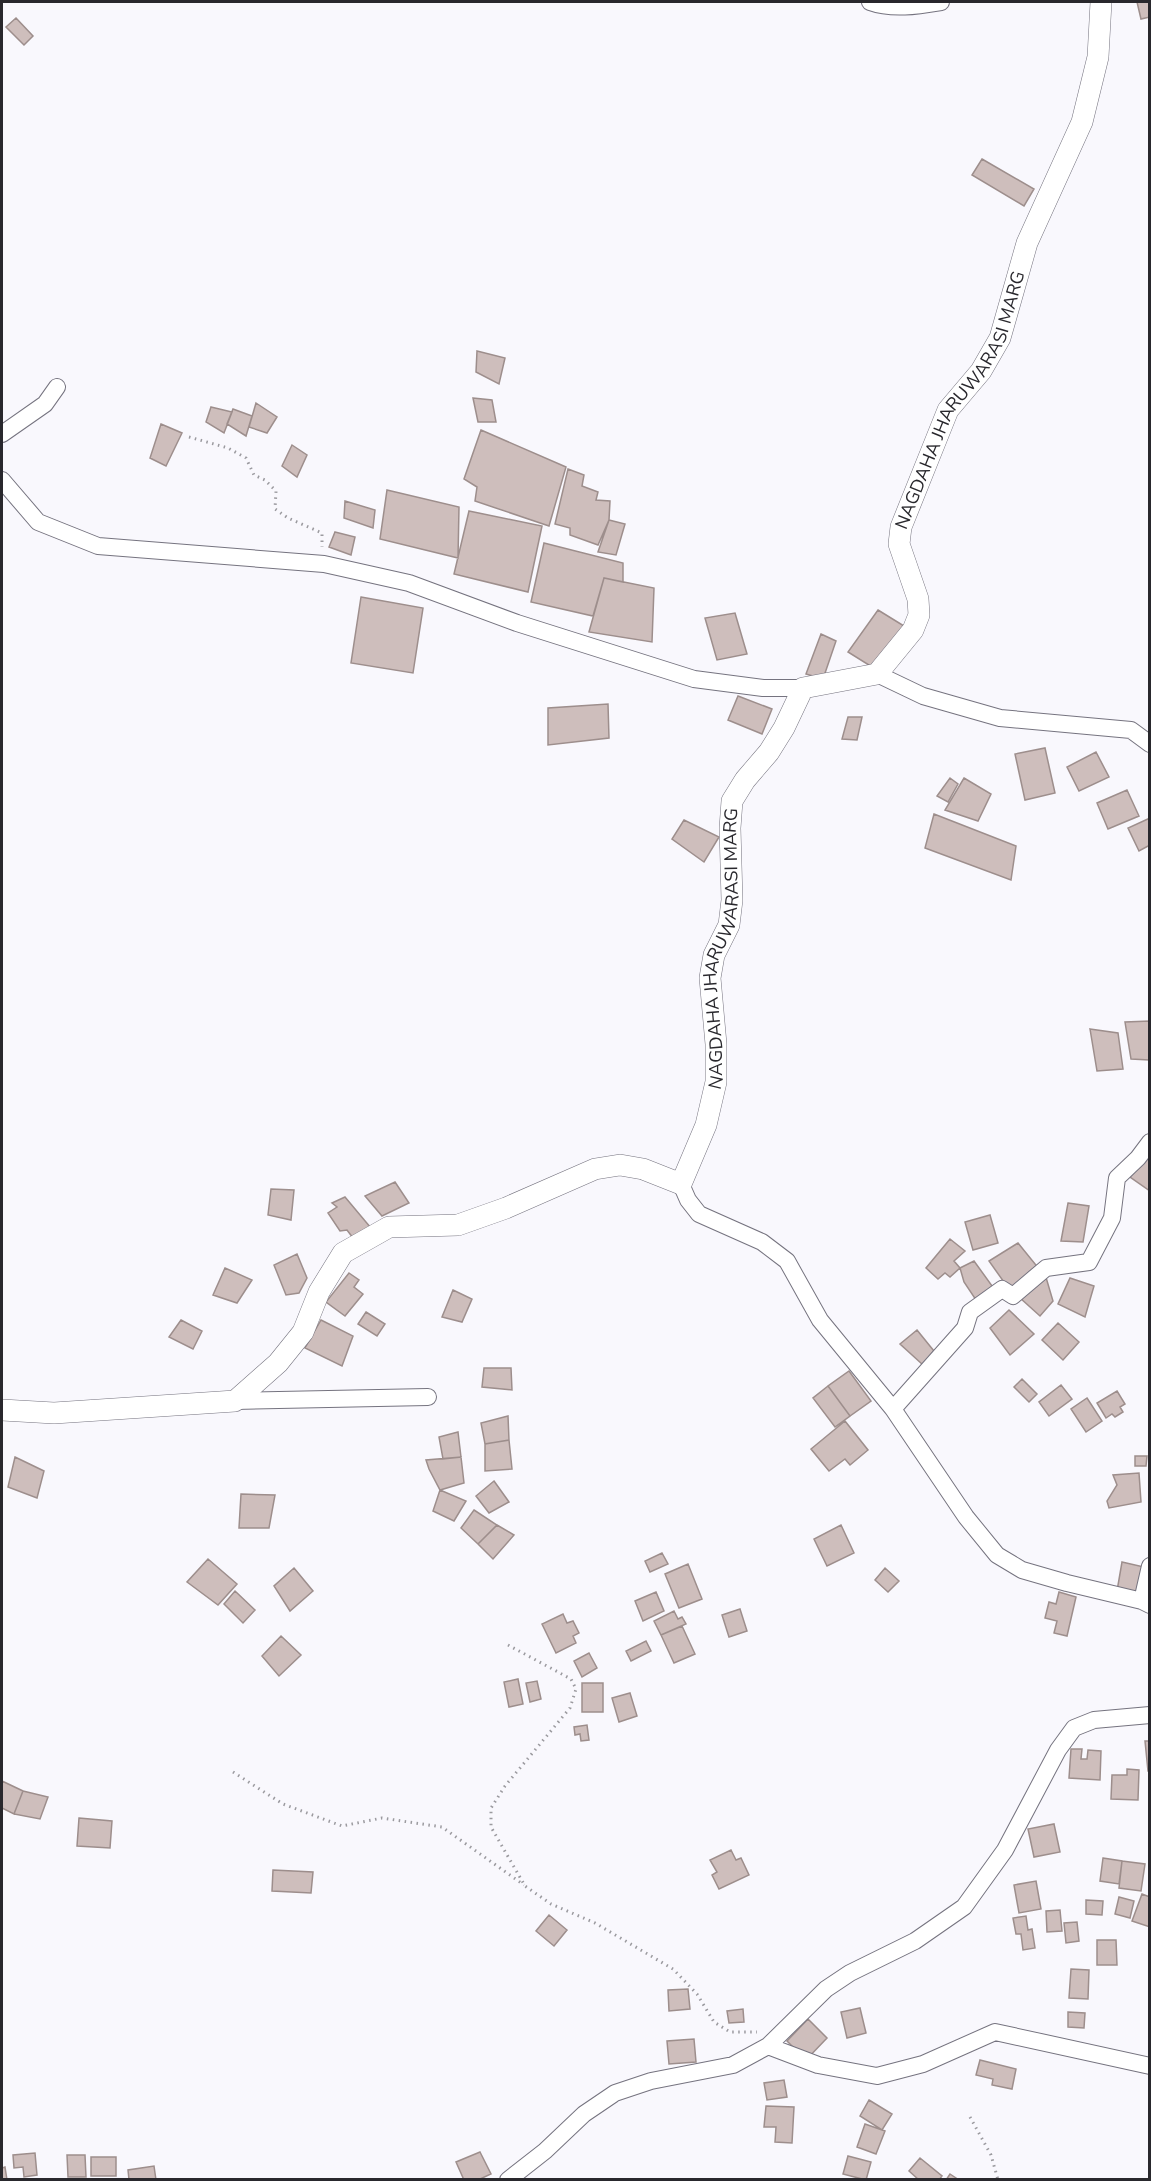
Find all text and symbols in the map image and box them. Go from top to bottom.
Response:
street label: NAGDAHA JHARUWARASI MARG [889,268,1030,533]
street label: NAGDAHA JHARUWARASI MARG [698,807,745,1092]

